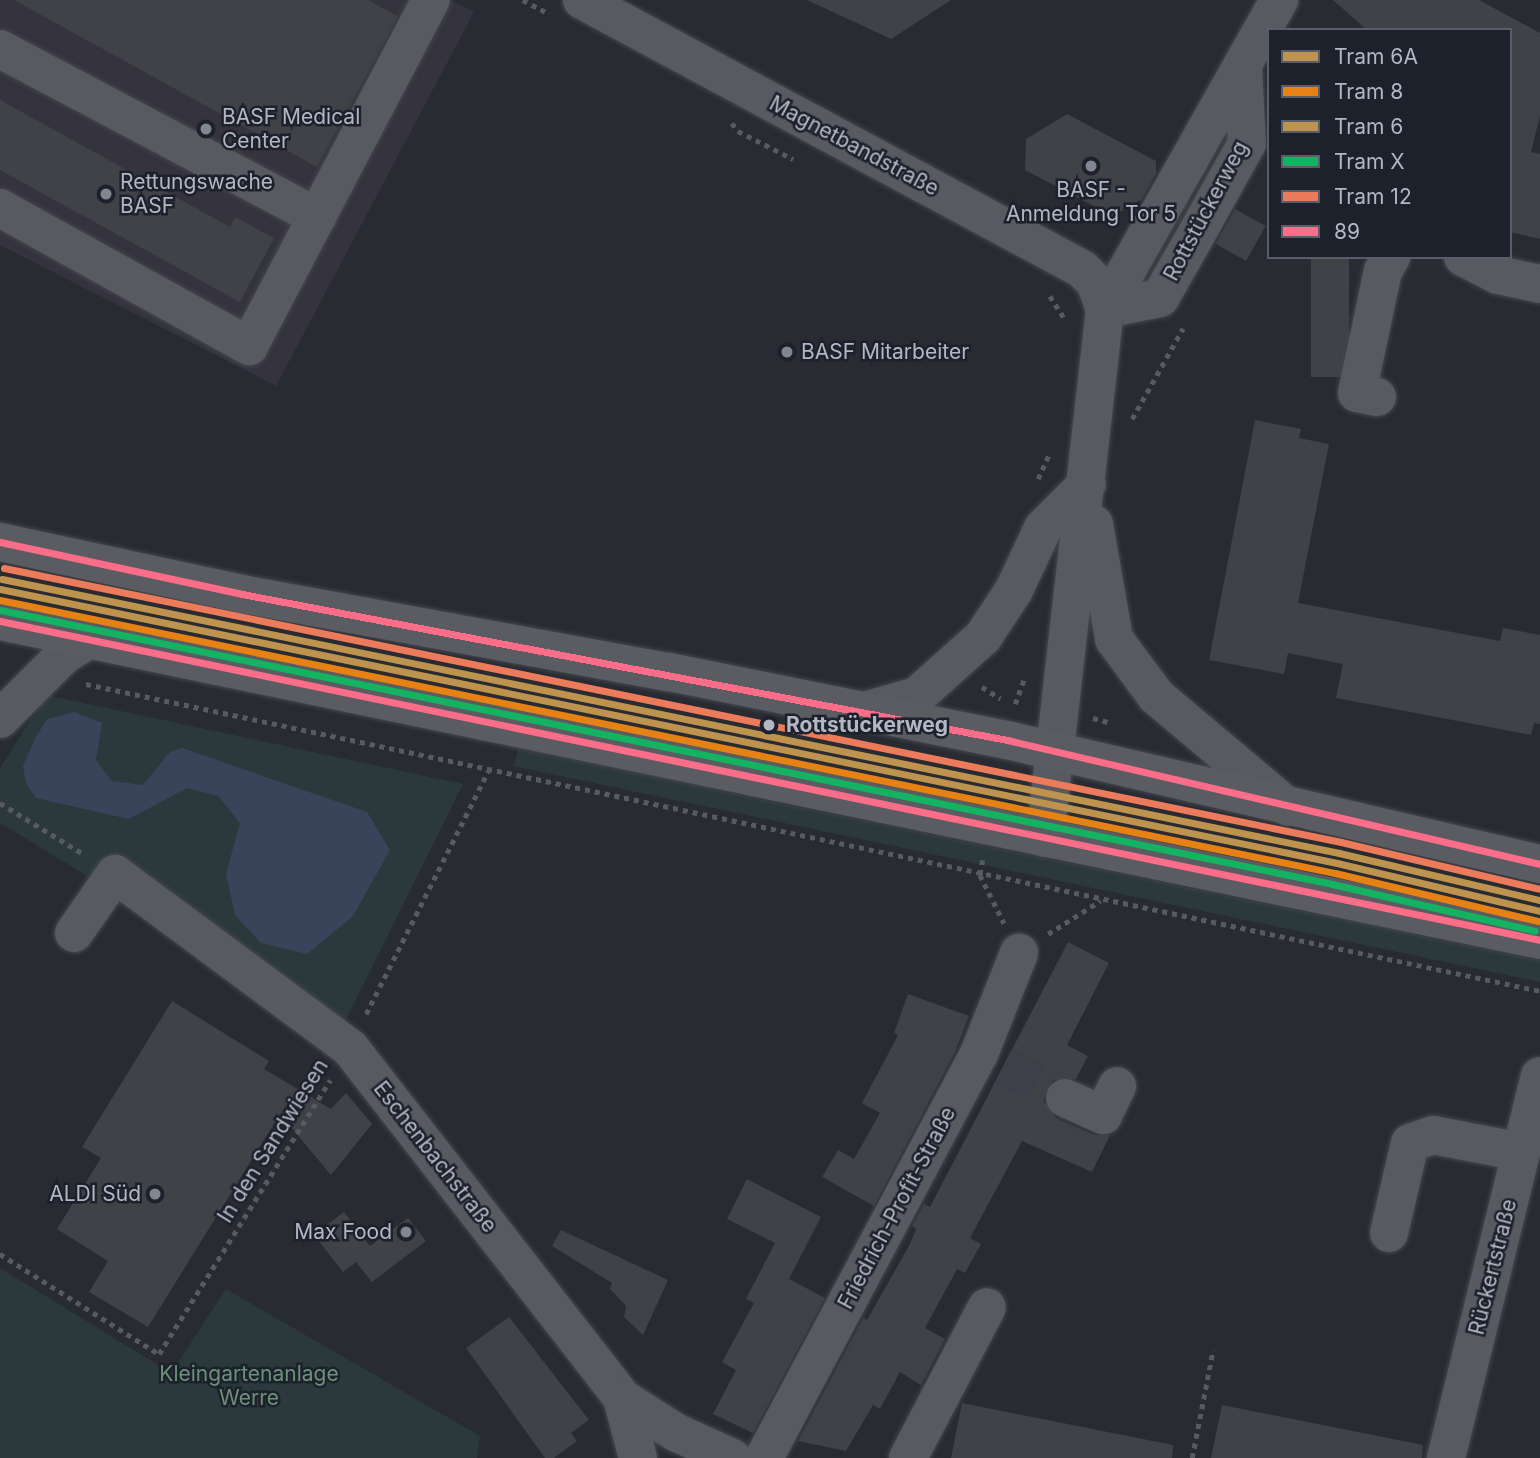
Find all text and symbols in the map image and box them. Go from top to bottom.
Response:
legend [1267,28,1512,259]
text: Tram 6A [1334,44,1418,69]
text: Tram 8 [1334,79,1403,104]
street label: Magnetbandstraße [765,91,943,201]
place label: BASF Medical Center [222,104,360,154]
text: Tram 6 [1334,114,1403,139]
marker: BASF Medical Center [196,119,216,139]
street label: Rottstückerweg [1159,137,1253,285]
text: Tram X [1334,149,1405,174]
marker: BASF - Anmeldung Tor 5 [1083,158,1099,174]
place label: Rettungswache BASF [120,169,273,219]
place label: BASF - Anmeldung Tor 5 [1006,177,1176,227]
text: Tram 12 [1334,184,1412,209]
marker: Rettungswache BASF [98,186,114,202]
text: 89 [1334,219,1360,244]
place label: BASF Mitarbeiter [801,339,969,365]
marker: BASF Mitarbeiter [779,344,795,360]
place label: Rottstückerweg [786,712,948,738]
marker: Rottstückerweg [758,714,780,736]
street label: In den Sandwiesen [212,1055,334,1227]
street label: Eschenbachstraße [368,1076,502,1238]
street label: Friedrich-Profit-Straße [833,1103,961,1313]
place label: ALDI Süd [49,1181,141,1207]
marker: ALDI Süd [147,1186,163,1202]
street label: Rückertstraße [1464,1197,1522,1337]
place label: Max Food [294,1219,392,1245]
marker: Max Food [398,1224,414,1240]
park label: Kleingartenanlage Werre [159,1361,339,1411]

